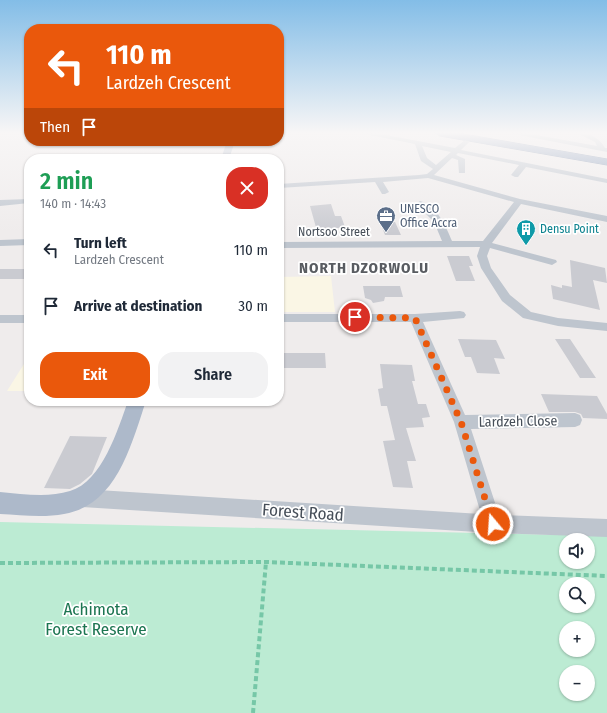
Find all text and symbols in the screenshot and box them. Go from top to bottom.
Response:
text: 110 m [106,38,172,71]
icon: left [40,40,92,92]
text: Lardzeh Crescent [106,72,231,94]
icon: arrive [78,116,100,138]
text: Then [40,118,70,136]
text: 2 min [40,167,93,195]
button: close [226,167,268,209]
text: 140 m · 14:43 [40,196,106,211]
place label: UNESCO Office Accra [400,202,457,230]
office icon: UNESCO Office Accra [375,205,397,233]
building icon: Densu Point [515,218,537,246]
place label: Densu Point [540,222,599,236]
street label: Nortsoo Street [298,225,370,239]
text: Turn left [74,234,127,252]
icon: left [40,239,62,261]
text: 110 m [234,241,268,259]
text: Lardzeh Crescent [74,252,164,267]
district label: NORTH DZORWOLU [299,259,429,277]
icon: arrive [40,295,62,317]
text: Arrive at destination [74,297,202,315]
text: 30 m [238,297,268,315]
pin [338,300,372,334]
icon: arrive [344,306,366,328]
button: Exit [40,352,150,398]
button: Share [158,352,268,398]
street label: Lardzeh Close [478,412,558,431]
street label: Forest Road [261,499,344,526]
position arrow [472,503,514,545]
map controls [559,533,595,701]
button: sound [559,533,595,569]
button: search [559,577,595,613]
park label: Achimota Forest Reserve [45,599,147,640]
button: + [559,621,595,657]
button: − [559,665,595,701]

